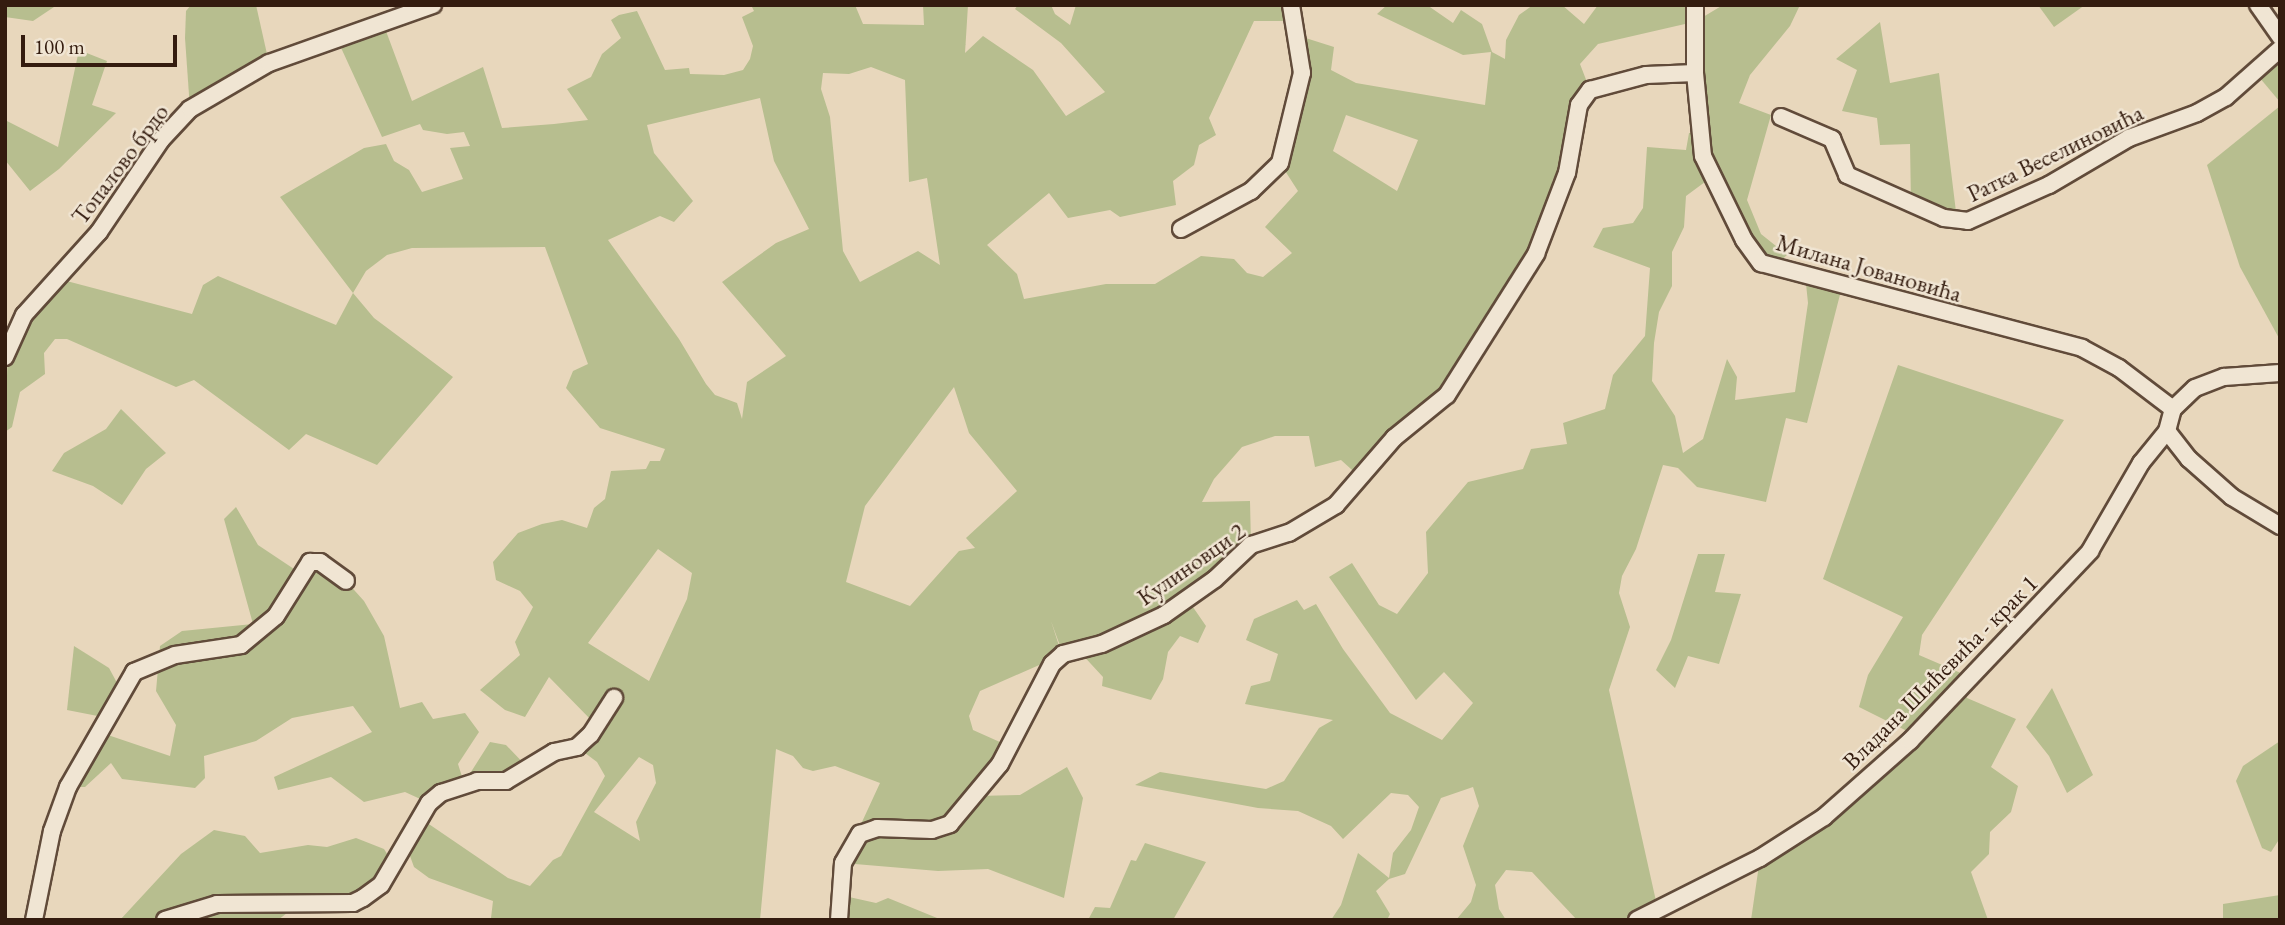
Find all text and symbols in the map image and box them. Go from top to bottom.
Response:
scale bar [24,21,180,65]
text: 100 m [34,33,85,60]
street label: Топалово брдо [65,98,175,230]
street label: Ратка Веселиновића [1962,98,2148,208]
street label: Милана Јовановића [1773,228,1965,308]
street label: Кулиновци 2 [1132,516,1250,612]
street label: Владана Шићевића - крак 1 [1837,569,2043,775]

